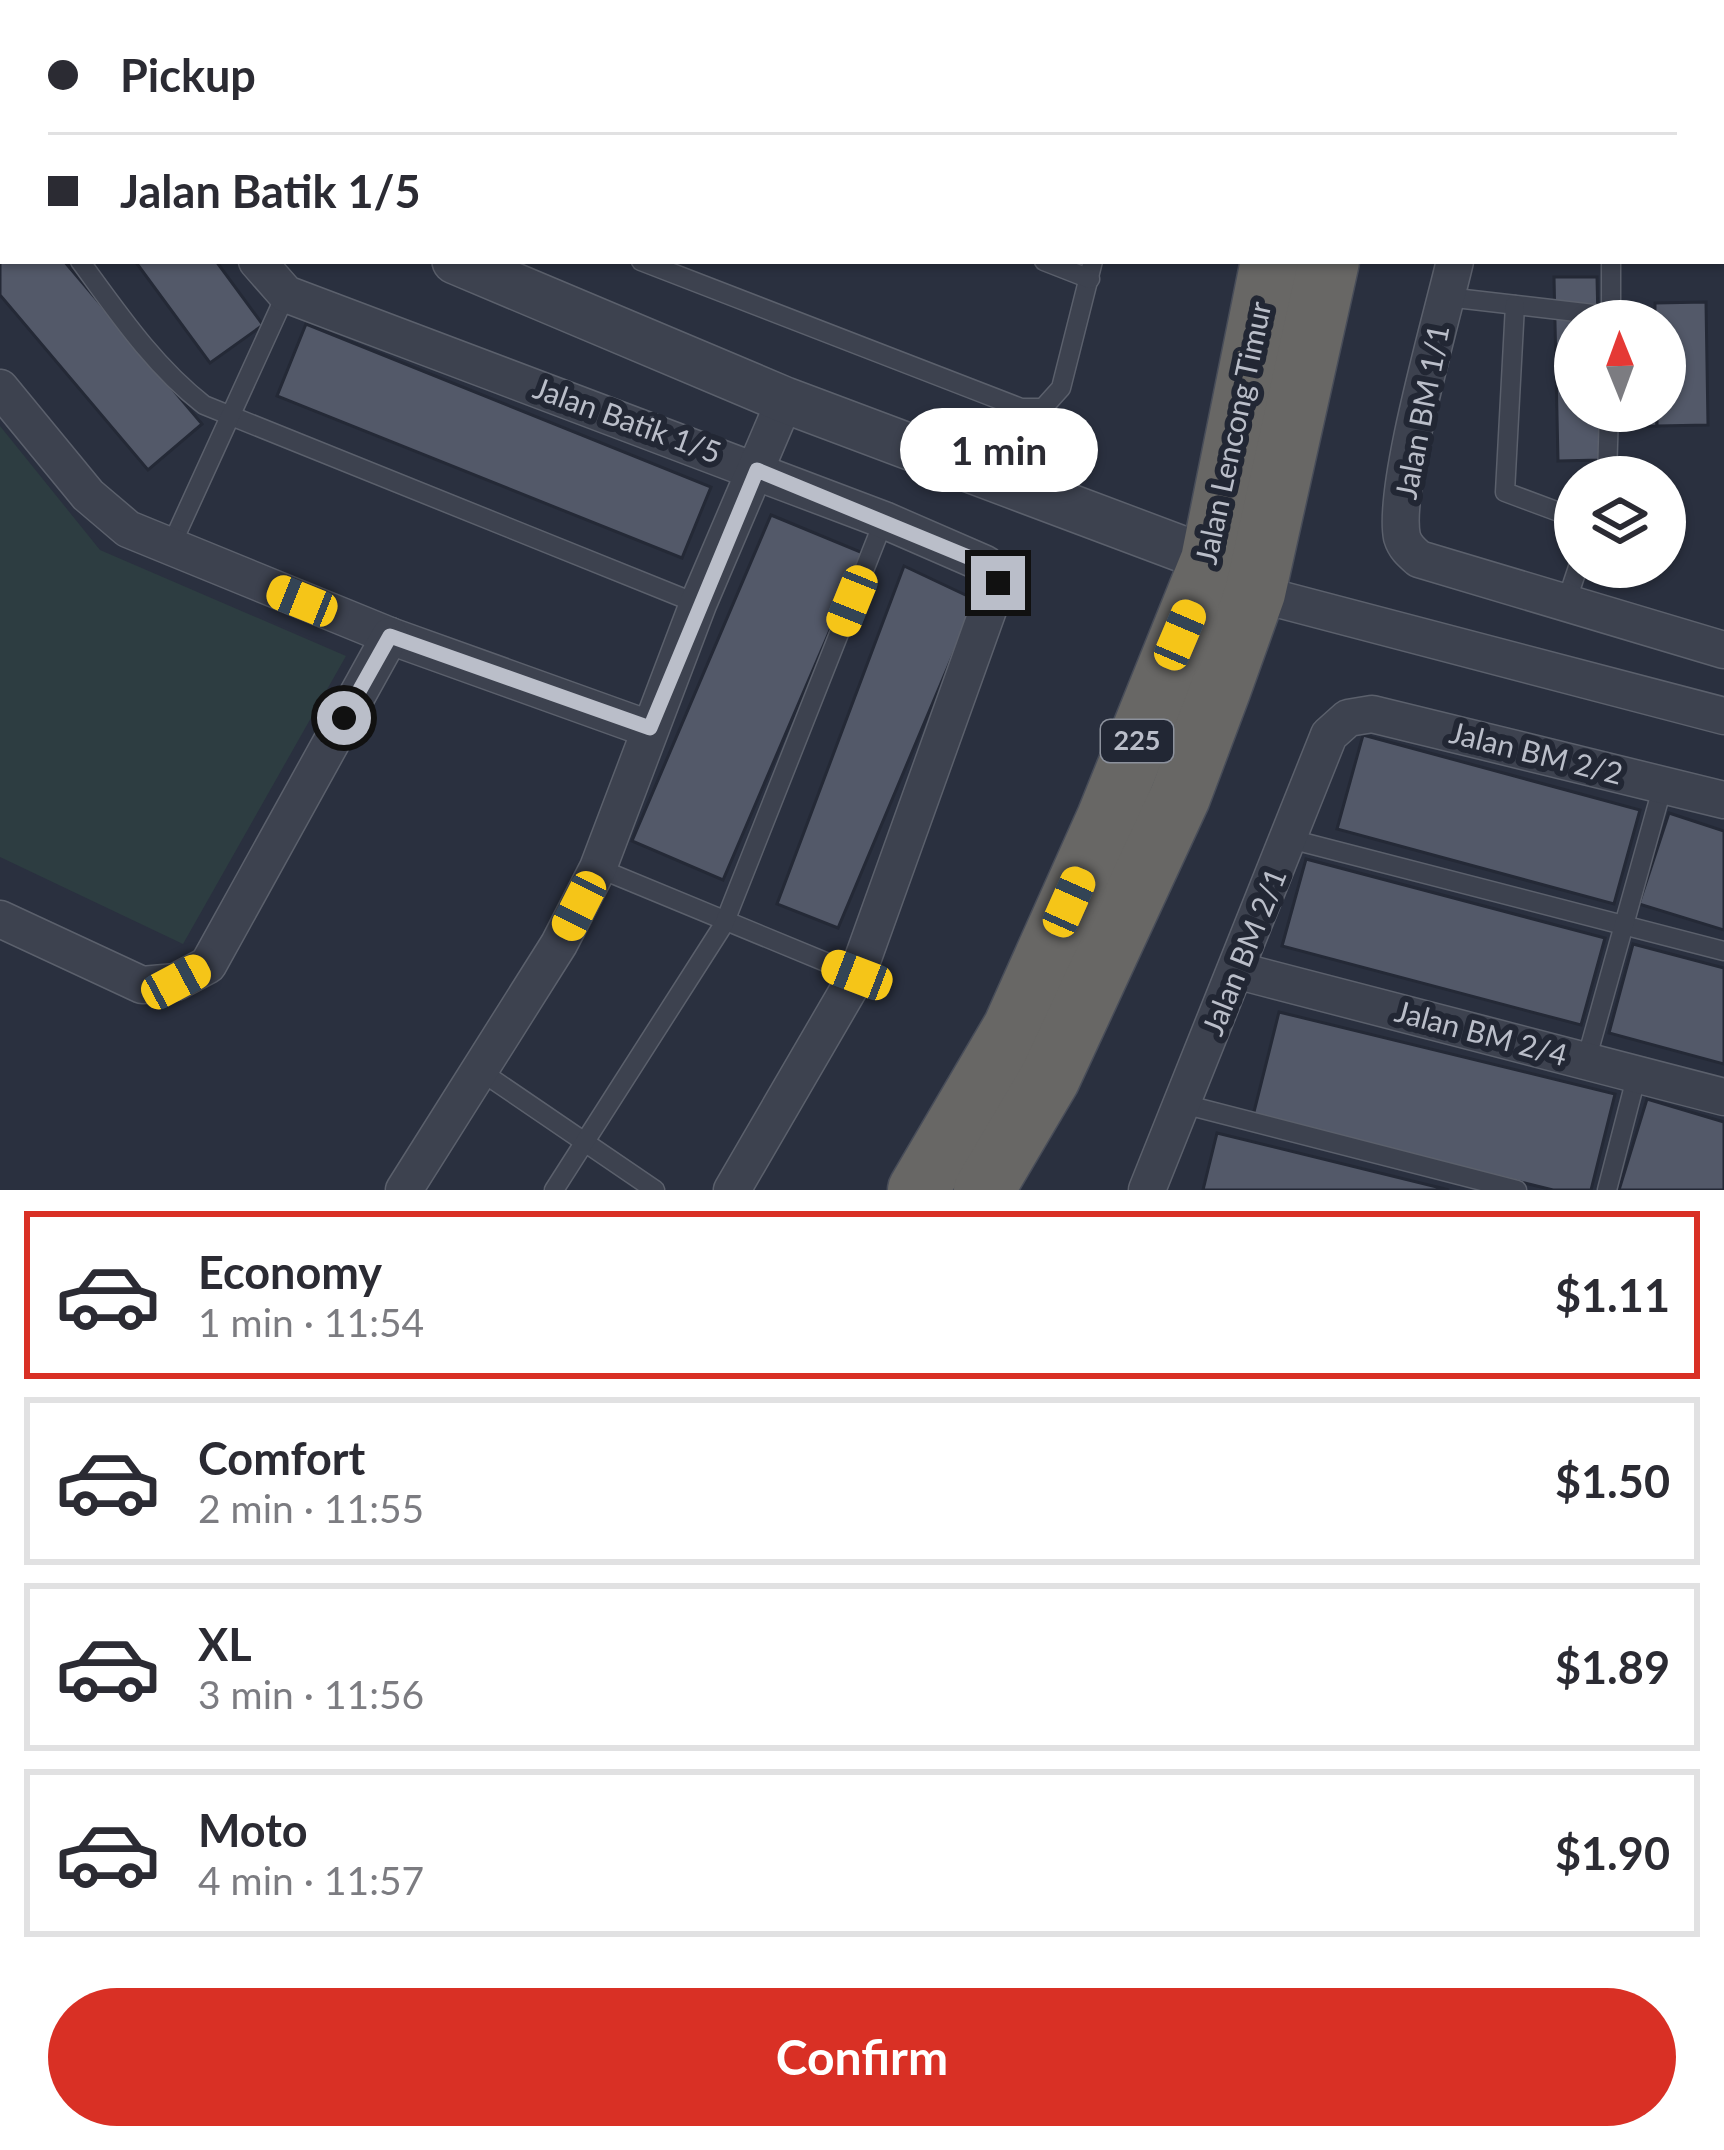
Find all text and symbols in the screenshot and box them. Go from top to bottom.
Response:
text: Pickup [120,48,256,102]
text: Jalan Batik 1/5 [120,164,421,218]
street label: Jalan Lencong Timur [1187,298,1277,567]
north arrow [1554,300,1686,432]
map controls [1554,300,1686,588]
street label: Jalan BM 1/1 [1387,321,1456,502]
street label: Jalan Batik 1/5 [529,369,726,470]
callout: 1 min [899,409,1097,493]
text: 1 min [951,427,1047,473]
button: layers [1554,456,1686,588]
route end [971,556,1025,610]
car [822,561,882,641]
car [262,571,342,631]
car [1149,595,1211,675]
route start [317,691,371,745]
street label: Jalan BM 2/2 [1446,713,1627,791]
road number: 225 [1101,720,1173,762]
car [1038,862,1100,942]
street label: Jalan BM 2/1 [1193,863,1293,1040]
car [547,866,611,946]
car [817,945,897,1005]
car [136,949,216,1015]
street label: Jalan BM 2/4 [1392,992,1572,1072]
icon: car [54,1241,162,1349]
text: Economy [198,1245,382,1299]
text: $1.11 [1555,1268,1670,1322]
text: 1 min · 11:54 [198,1299,424,1345]
icon: car [54,1427,162,1535]
text: Comfort [198,1431,365,1485]
text: $1.50 [1555,1454,1670,1508]
text: 2 min · 11:55 [198,1485,424,1531]
icon: car [54,1613,162,1721]
text: XL [198,1617,252,1671]
text: $1.89 [1555,1640,1670,1694]
text: 3 min · 11:56 [198,1671,424,1717]
icon: car [54,1799,162,1907]
text: Moto [198,1803,308,1857]
text: $1.90 [1555,1826,1670,1880]
text: 4 min · 11:57 [198,1857,424,1903]
button: Confirm [48,1988,1676,2126]

